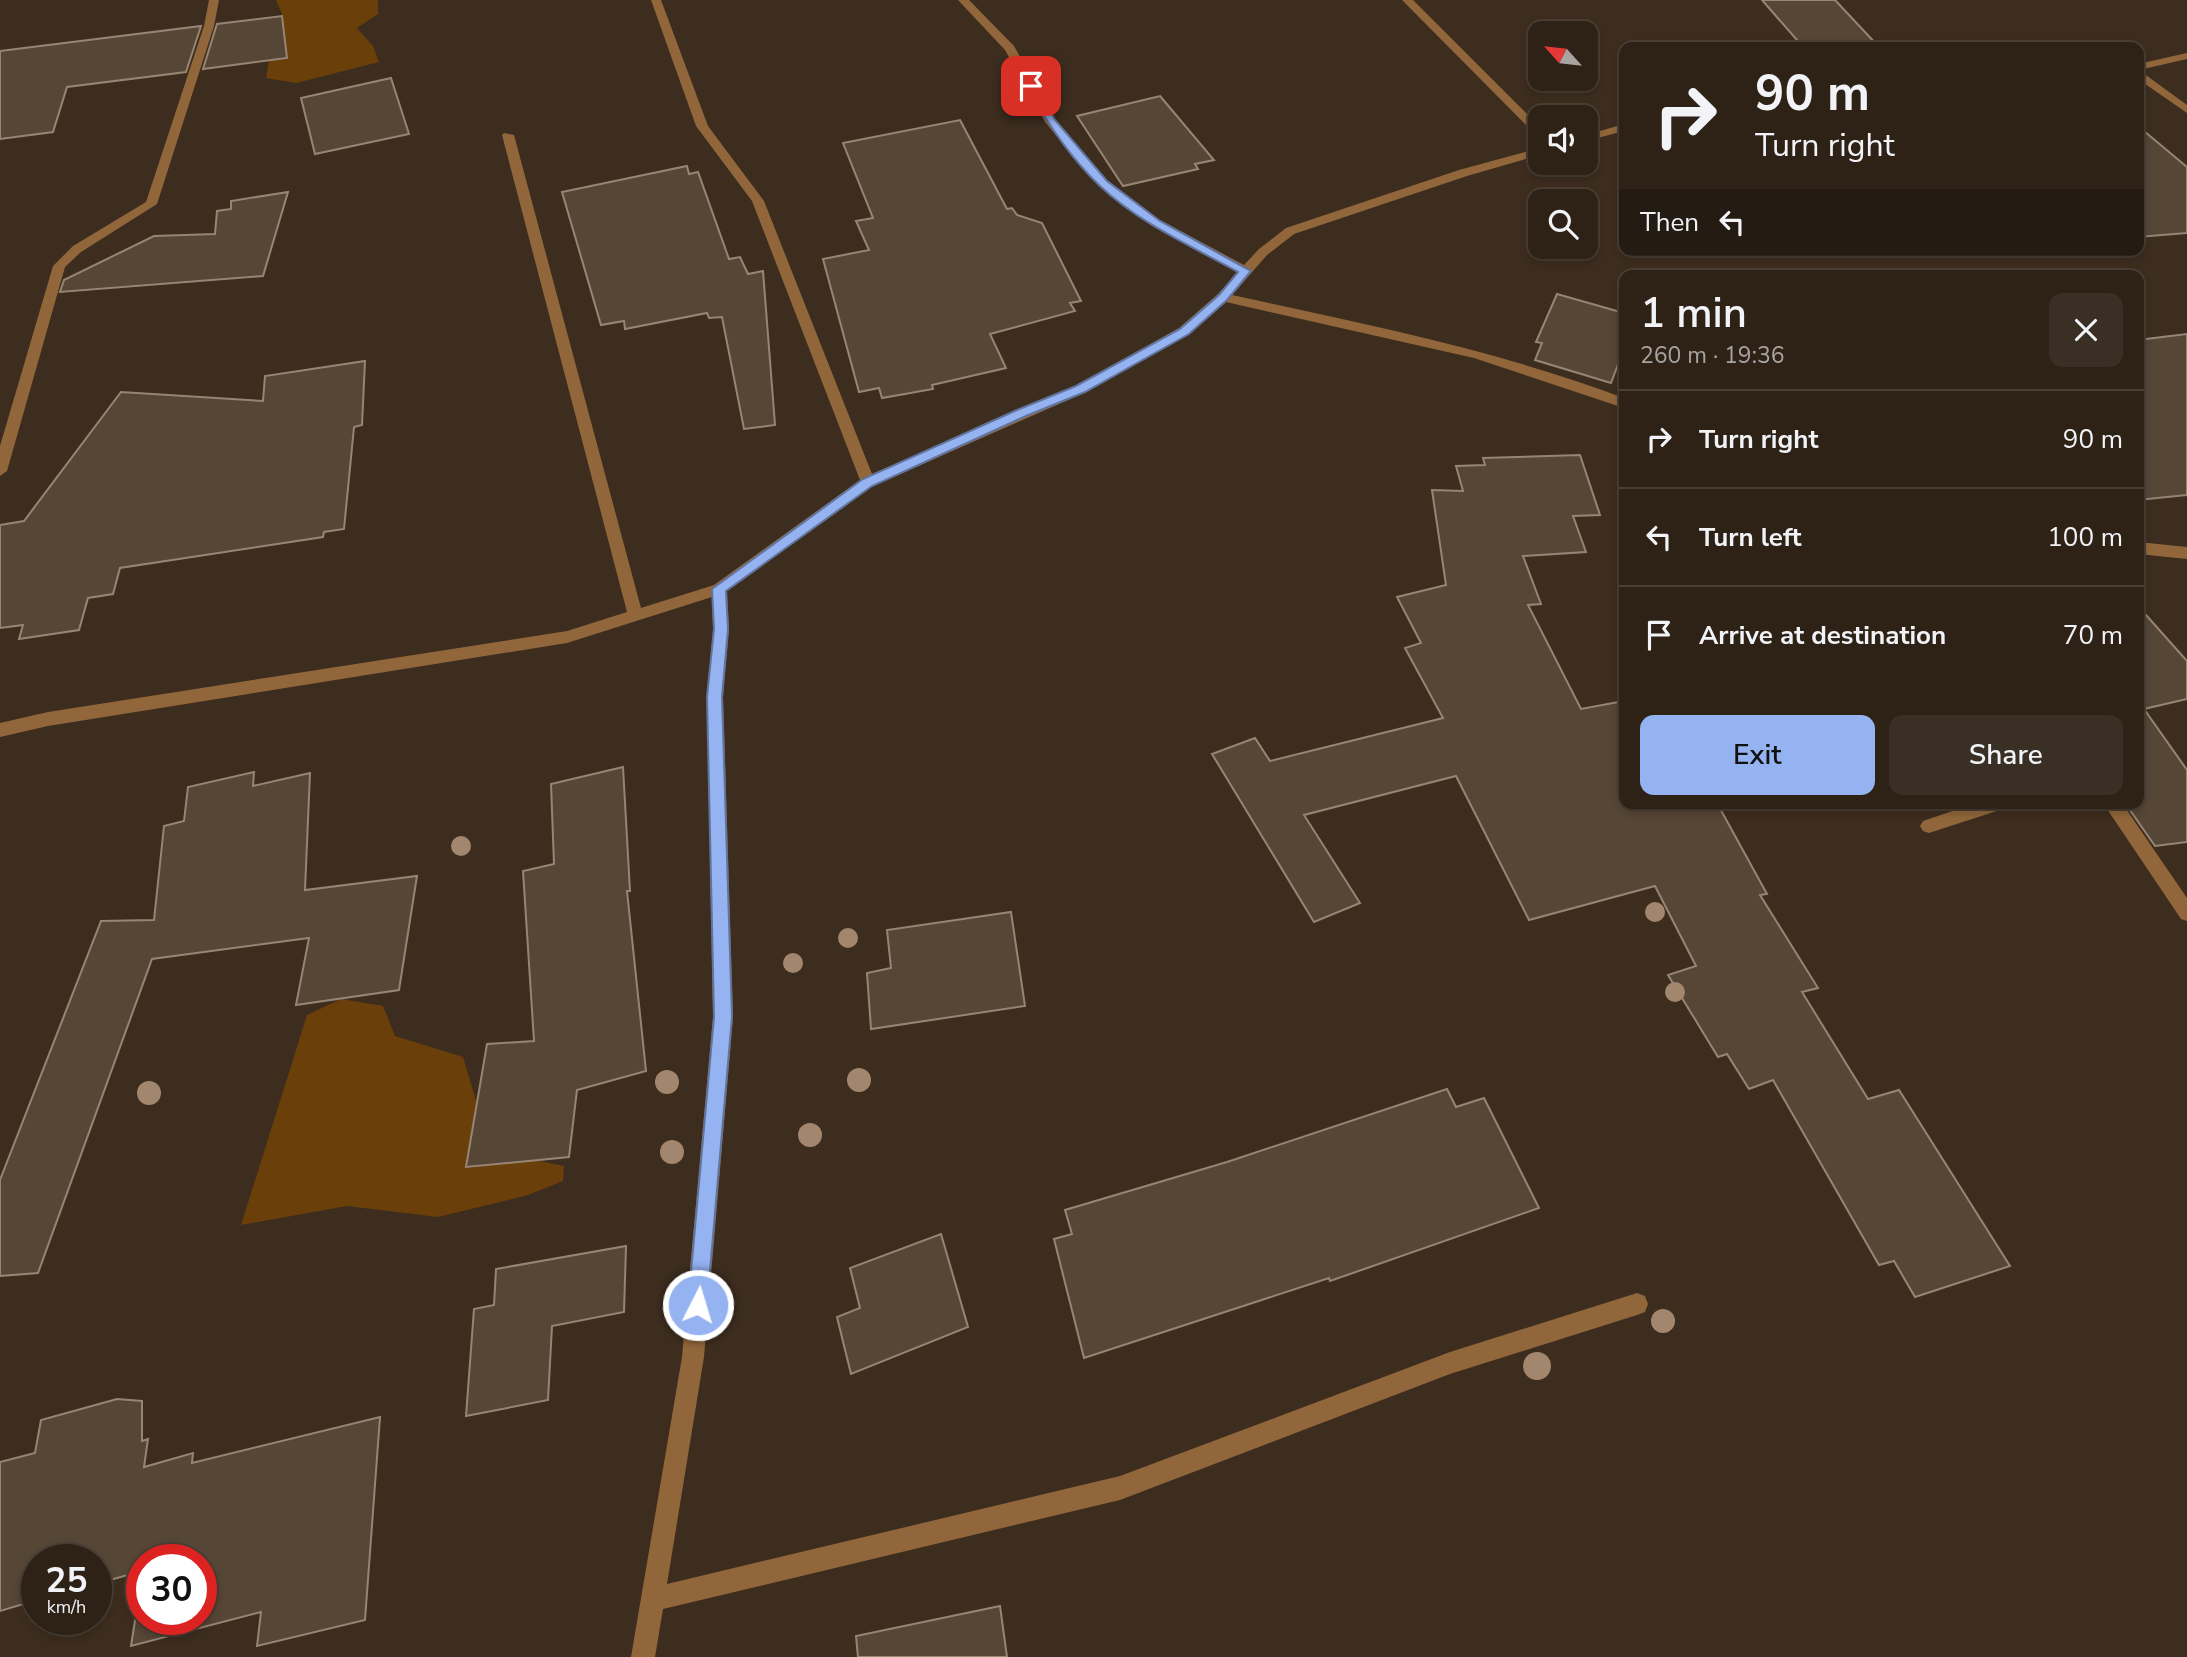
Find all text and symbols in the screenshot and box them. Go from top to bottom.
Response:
north arrow [1528,21,1598,91]
map controls [1528,21,1598,259]
pin [1001,56,1061,116]
text: 90 m [1755,60,1870,127]
icon: arrive [1012,67,1050,105]
icon: right [1640,70,1731,161]
button: sound [1528,105,1598,175]
text: Turn right [1755,124,1895,167]
button: search [1528,189,1598,259]
icon: left [1713,203,1751,241]
text: Then [1640,205,1699,240]
text: 1 min [1640,285,1747,342]
button: close [2049,293,2123,367]
text: 260 m · 19:36 [1640,340,1785,371]
icon: right [1640,420,1678,458]
text: Turn right [1699,422,1818,457]
text: 90 m [2063,422,2123,457]
icon: left [1640,518,1678,556]
text: Turn left [1699,520,1802,555]
text: 100 m [2047,520,2123,555]
icon: arrive [1640,616,1678,654]
text: Arrive at destination [1699,618,1946,653]
text: 70 m [2063,618,2123,653]
button: Exit [1640,715,1875,795]
button: Share [1889,715,2123,795]
position arrow [661,1268,735,1342]
speed limit sign: 30 [126,1544,217,1635]
text: 25 [45,1557,88,1604]
text: km/h [47,1595,86,1619]

